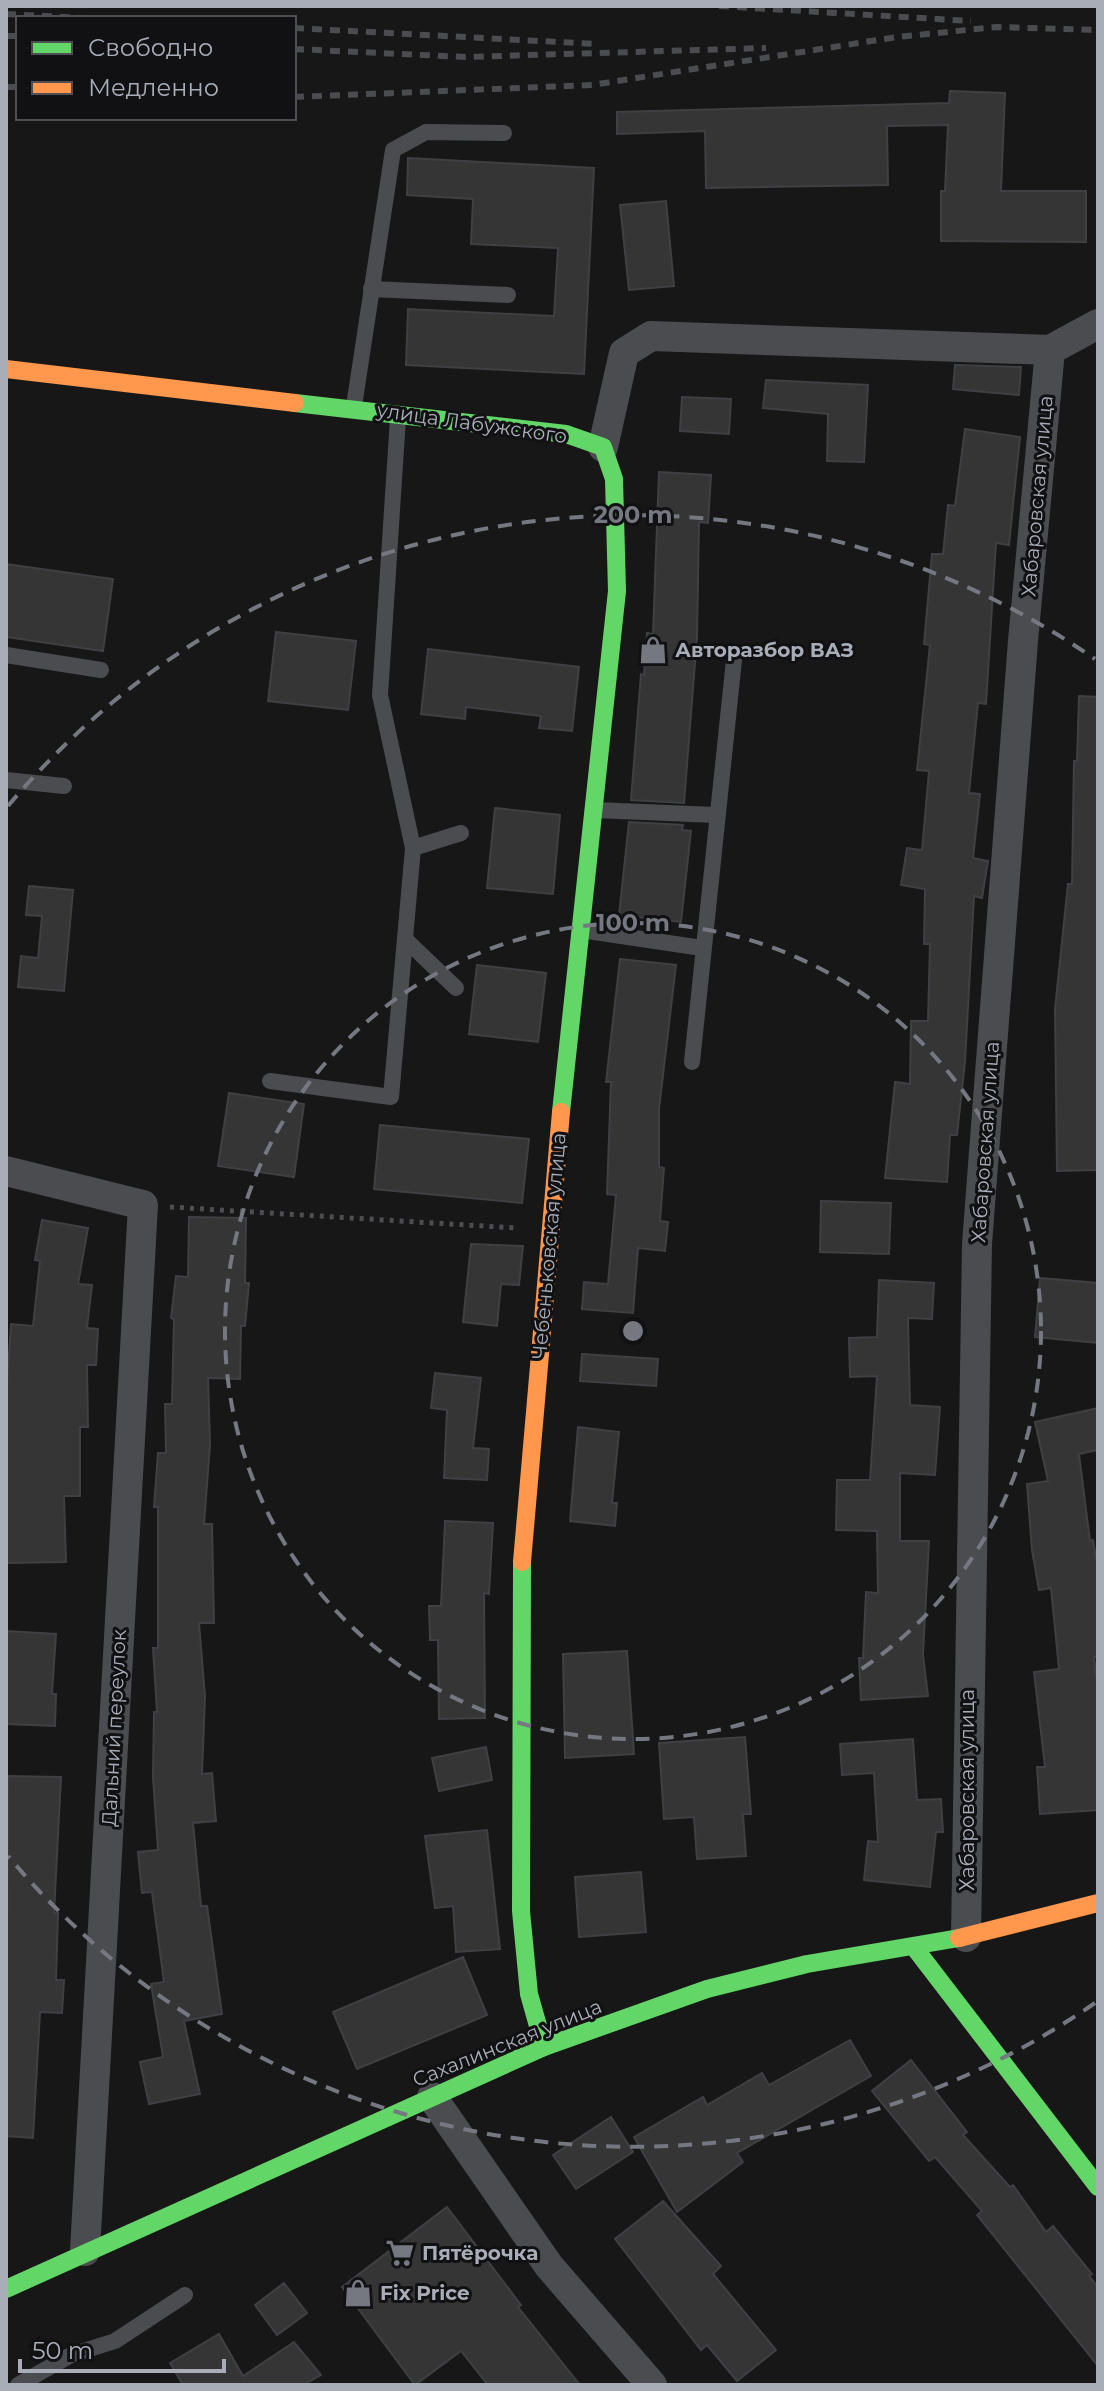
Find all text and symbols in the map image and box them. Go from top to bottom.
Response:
legend [16,16,296,120]
text: Свободно [88,33,213,62]
text: Медленно [88,73,219,102]
street label: Хабаровская улица [1016,394,1058,598]
street label: улица Лабужского [374,398,569,448]
text: 200 m [594,500,672,529]
shop icon: Авторазбор ВАЗ [638,635,668,665]
place label: Авторазбор ВАЗ [675,638,854,662]
text: 100 m [596,908,670,937]
street label: Хабаровская улица [966,1040,1004,1244]
street label: Чебеньковская улица [527,1132,571,1360]
centre of rings [619,1317,647,1345]
street label: Дальний переулок [97,1629,131,1827]
street label: Хабаровская улица [955,1689,979,1891]
street label: Сахалинская улица [409,1994,605,2092]
supermarket icon: Пятёрочка [385,2238,415,2268]
place label: Пятёрочка [422,2241,538,2265]
shop icon: Fix Price [343,2278,373,2308]
place label: Fix Price [380,2281,470,2305]
scale bar [20,2323,224,2373]
text: 50 m [32,2336,93,2365]

